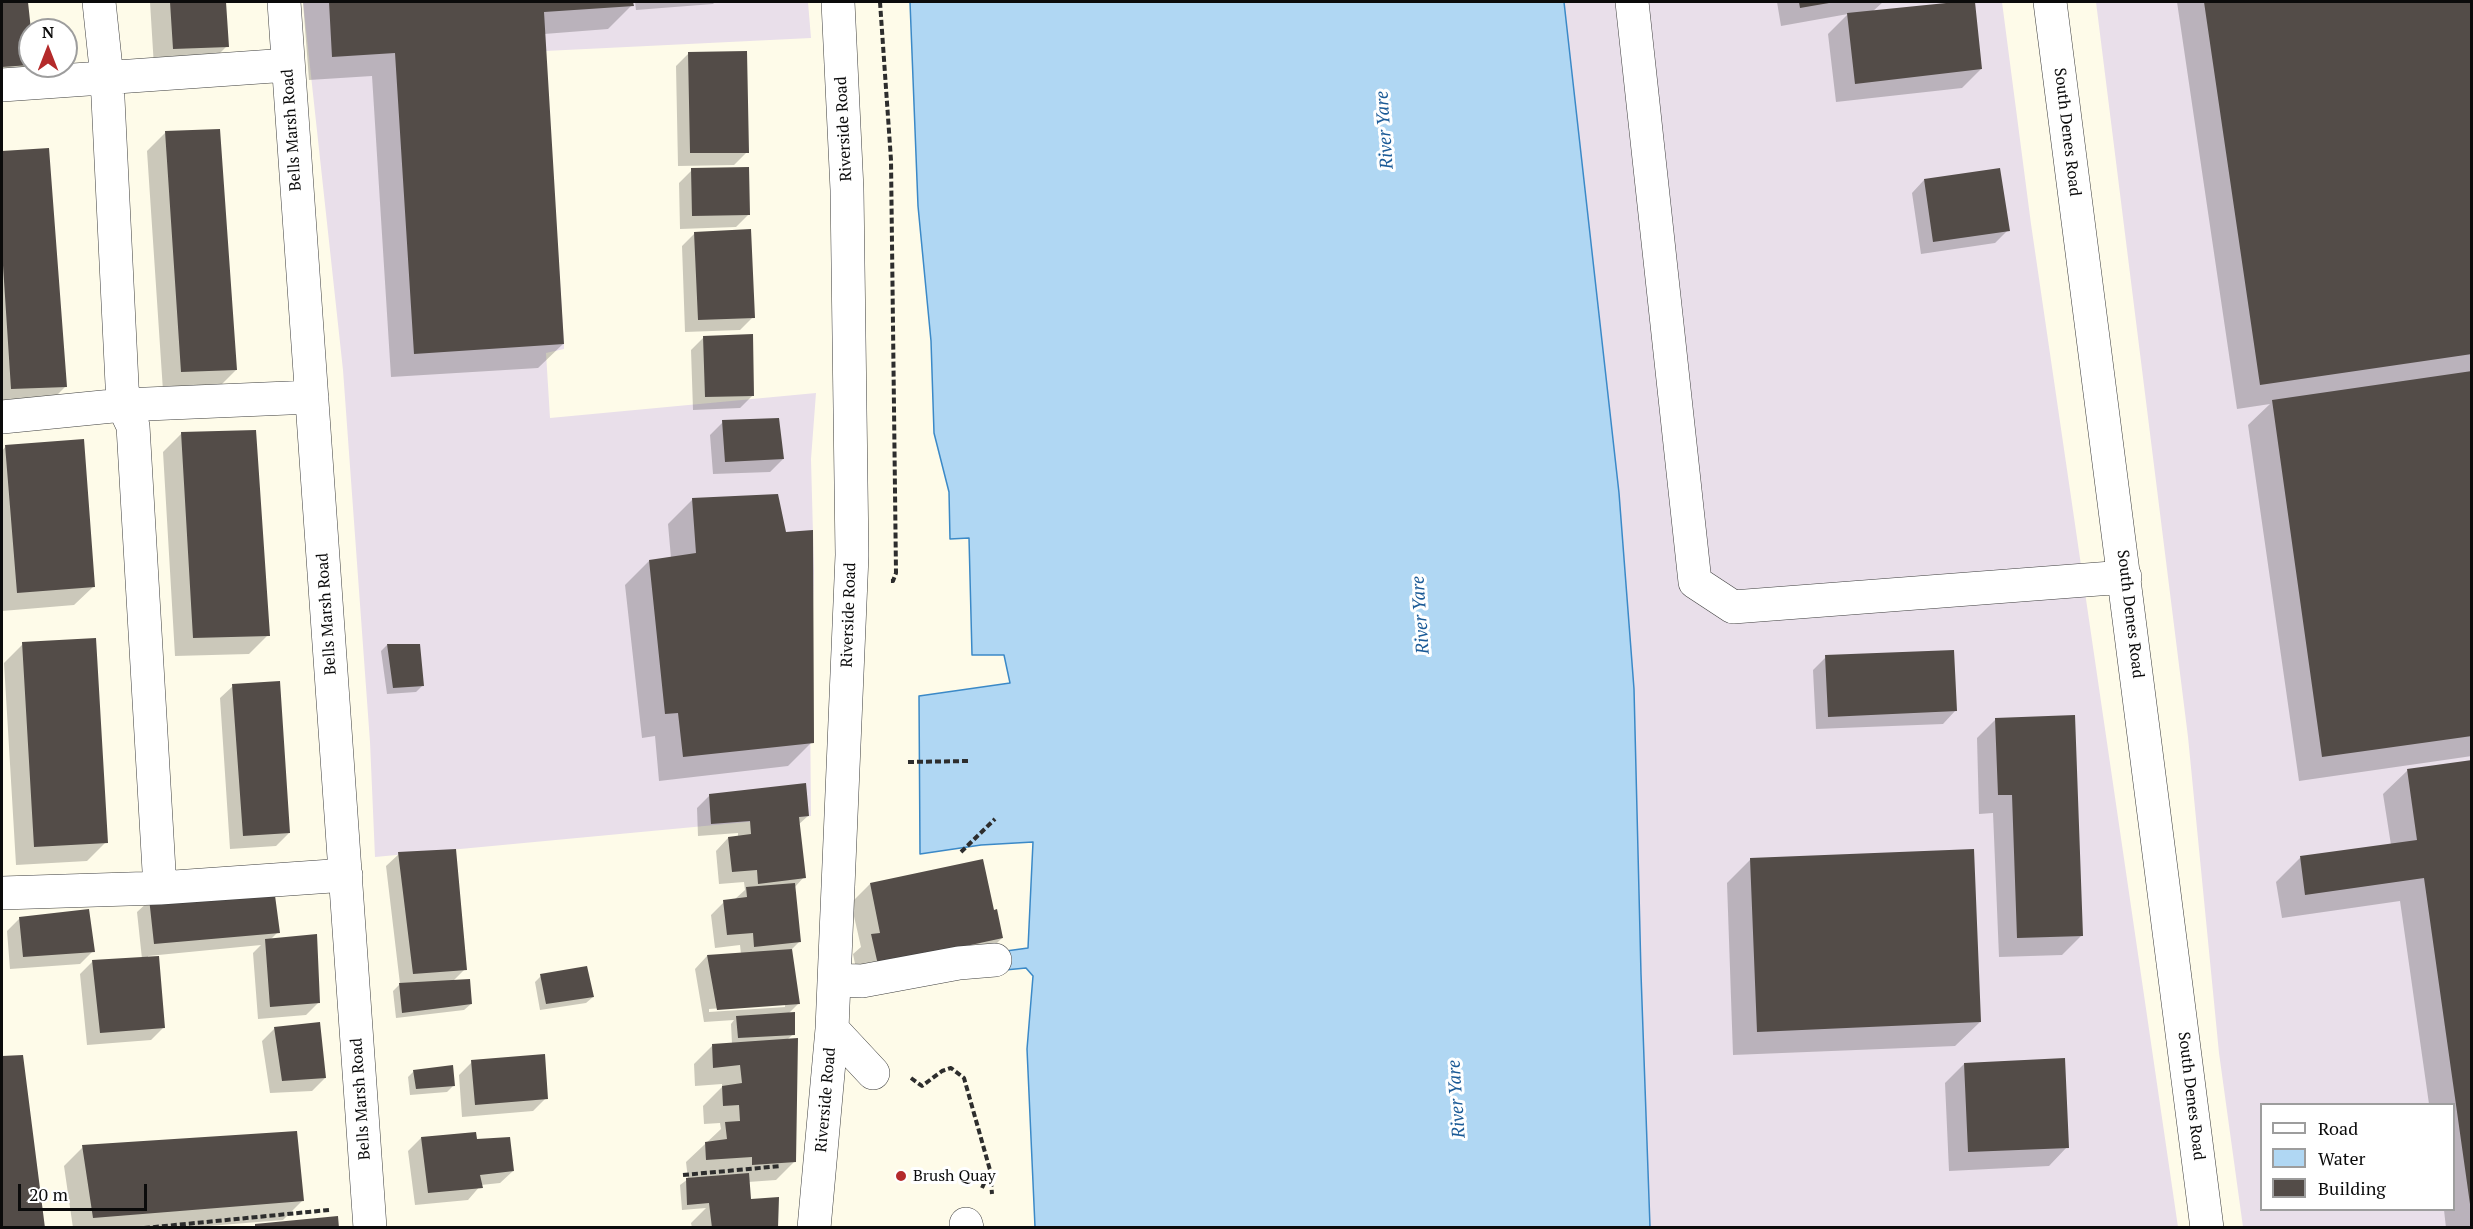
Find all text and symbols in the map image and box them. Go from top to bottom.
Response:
north arrow [18,18,78,78]
text: N [42,21,54,43]
street label: South Denes Road [2050,67,2084,197]
street label: Bells Marsh Road [278,68,306,192]
street label: Riverside Road [832,76,856,182]
water label: River Yare [1371,90,1399,170]
street label: South Denes Road [2113,549,2147,679]
street label: Bells Marsh Road [313,552,341,676]
street label: Riverside Road [838,562,860,668]
water label: River Yare [1407,575,1435,655]
street label: South Denes Road [2174,1031,2208,1161]
street label: Bells Marsh Road [347,1037,375,1161]
street label: Riverside Road [812,1047,840,1153]
water label: River Yare [1443,1059,1471,1139]
legend [2260,1103,2455,1211]
text: Road [2318,1116,2358,1140]
text: Water [2318,1146,2365,1170]
place label: Brush Quay [913,1166,996,1186]
marker: Brush Quay [894,1169,908,1183]
scale bar [21,1172,150,1210]
text: Building [2318,1176,2386,1200]
text: 20 m [29,1182,68,1206]

